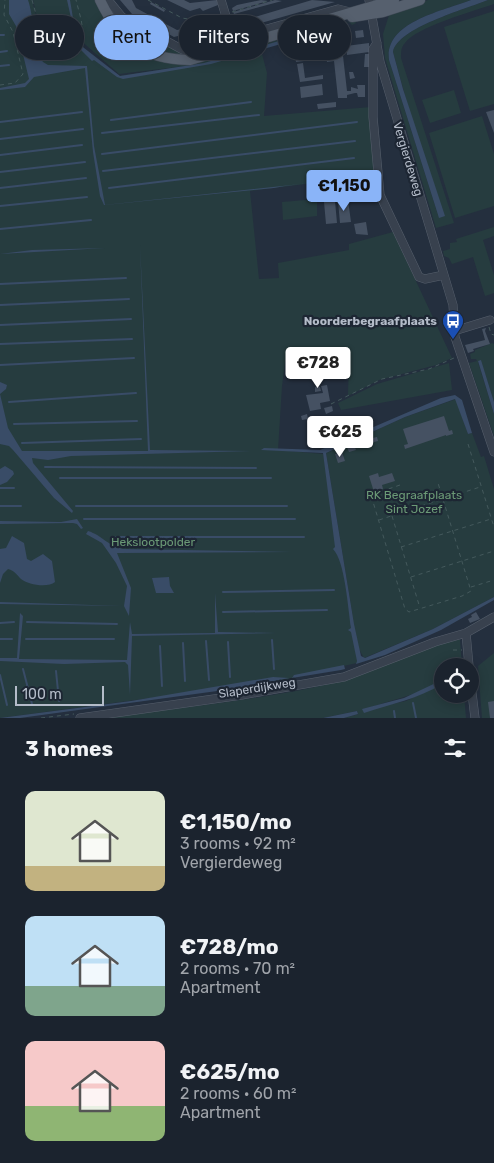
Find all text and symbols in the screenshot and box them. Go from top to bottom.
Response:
chip: Buy [15,15,84,60]
chip: Rent [94,15,169,60]
chip: Filters [179,15,268,60]
chip: New [278,15,351,60]
street label: Vergierdeweg [390,120,426,198]
pin: €1,150 [303,170,385,212]
text: €1,150 [317,176,371,195]
bus stop icon: Noorderbegraafplaats [441,309,465,340]
place label: Noorderbegraafplaats [304,314,437,328]
pin: €728 [288,346,348,389]
text: €728 [297,353,339,372]
pin: €625 [310,416,370,458]
text: €625 [318,422,362,441]
park label: RK Begraafplaats Sint Jozef [366,488,462,516]
park label: Hekslootpolder [111,535,196,549]
map controls [434,658,479,703]
button: locate [434,658,479,703]
street label: Slaperdijkweg [217,675,297,701]
scale bar [15,683,104,706]
text: 100 m [22,686,62,703]
icon: filters [441,734,469,762]
text: 3 homes [25,736,113,761]
text: €1,150/mo [180,809,292,834]
icon: home [65,811,125,871]
text: 3 rooms · 92 m² [180,834,296,853]
text: Vergierdeweg [180,853,282,872]
text: €728/mo [180,934,279,959]
icon: home [65,936,125,996]
text: 2 rooms · 70 m² [180,959,295,978]
text: Apartment [180,978,260,997]
text: €625/mo [180,1059,280,1084]
icon: home [65,1061,125,1121]
text: 2 rooms · 60 m² [180,1084,297,1103]
text: Apartment [180,1103,260,1122]

